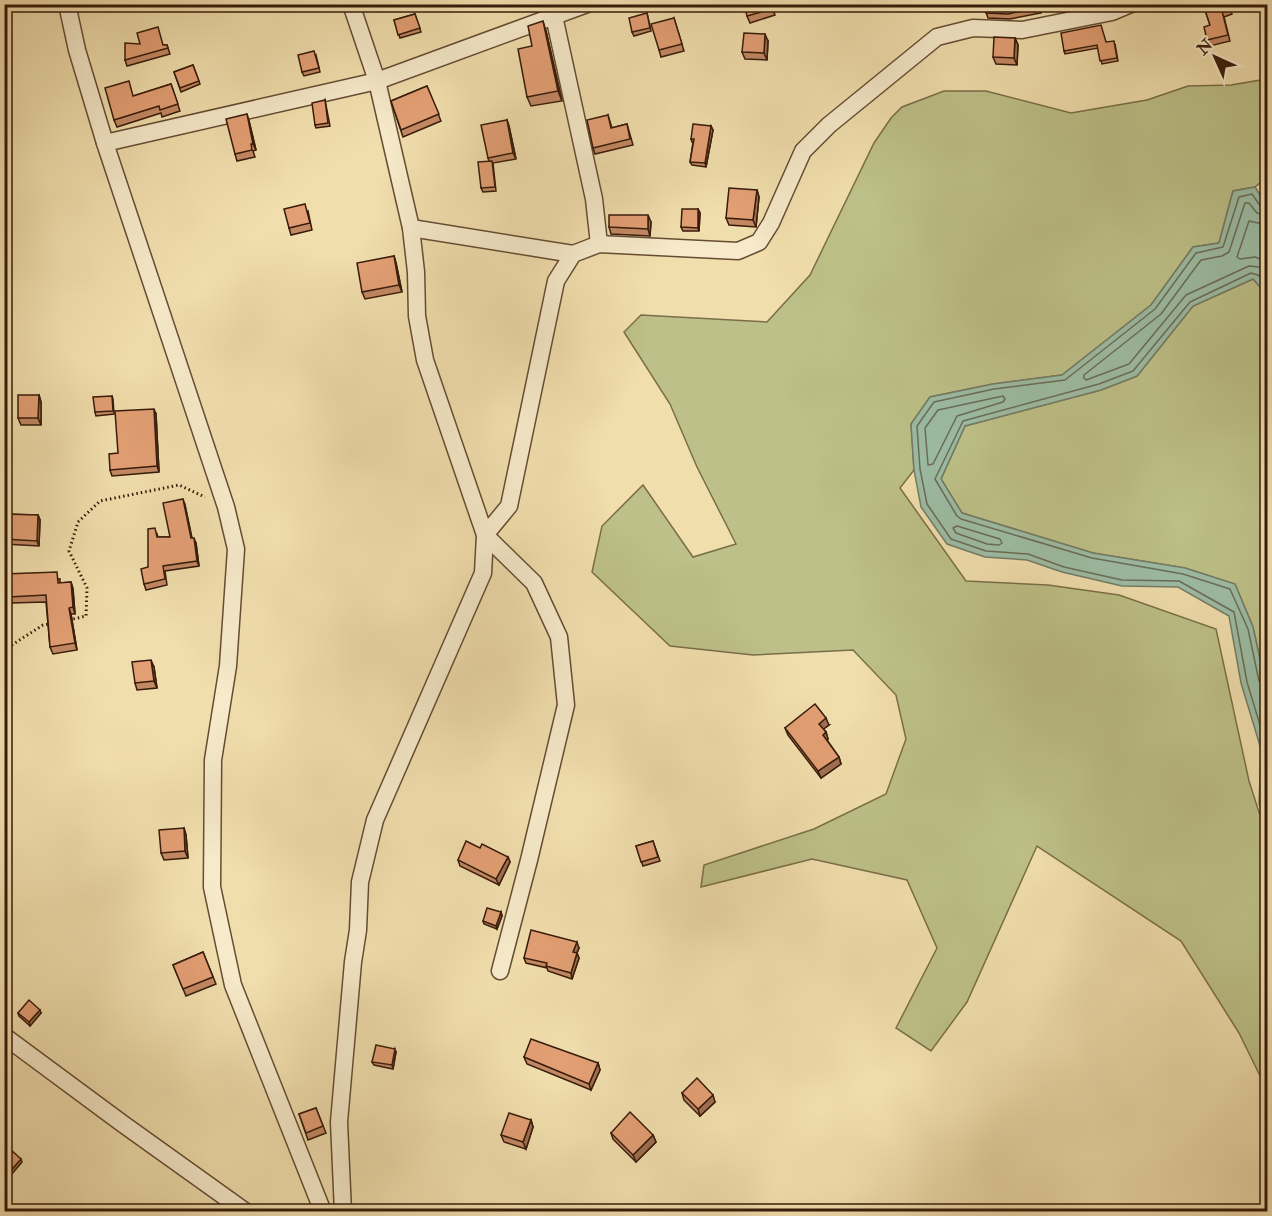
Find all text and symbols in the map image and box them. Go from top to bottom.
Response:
north arrow [1185,27,1245,87]
text: N [1192,34,1218,60]

